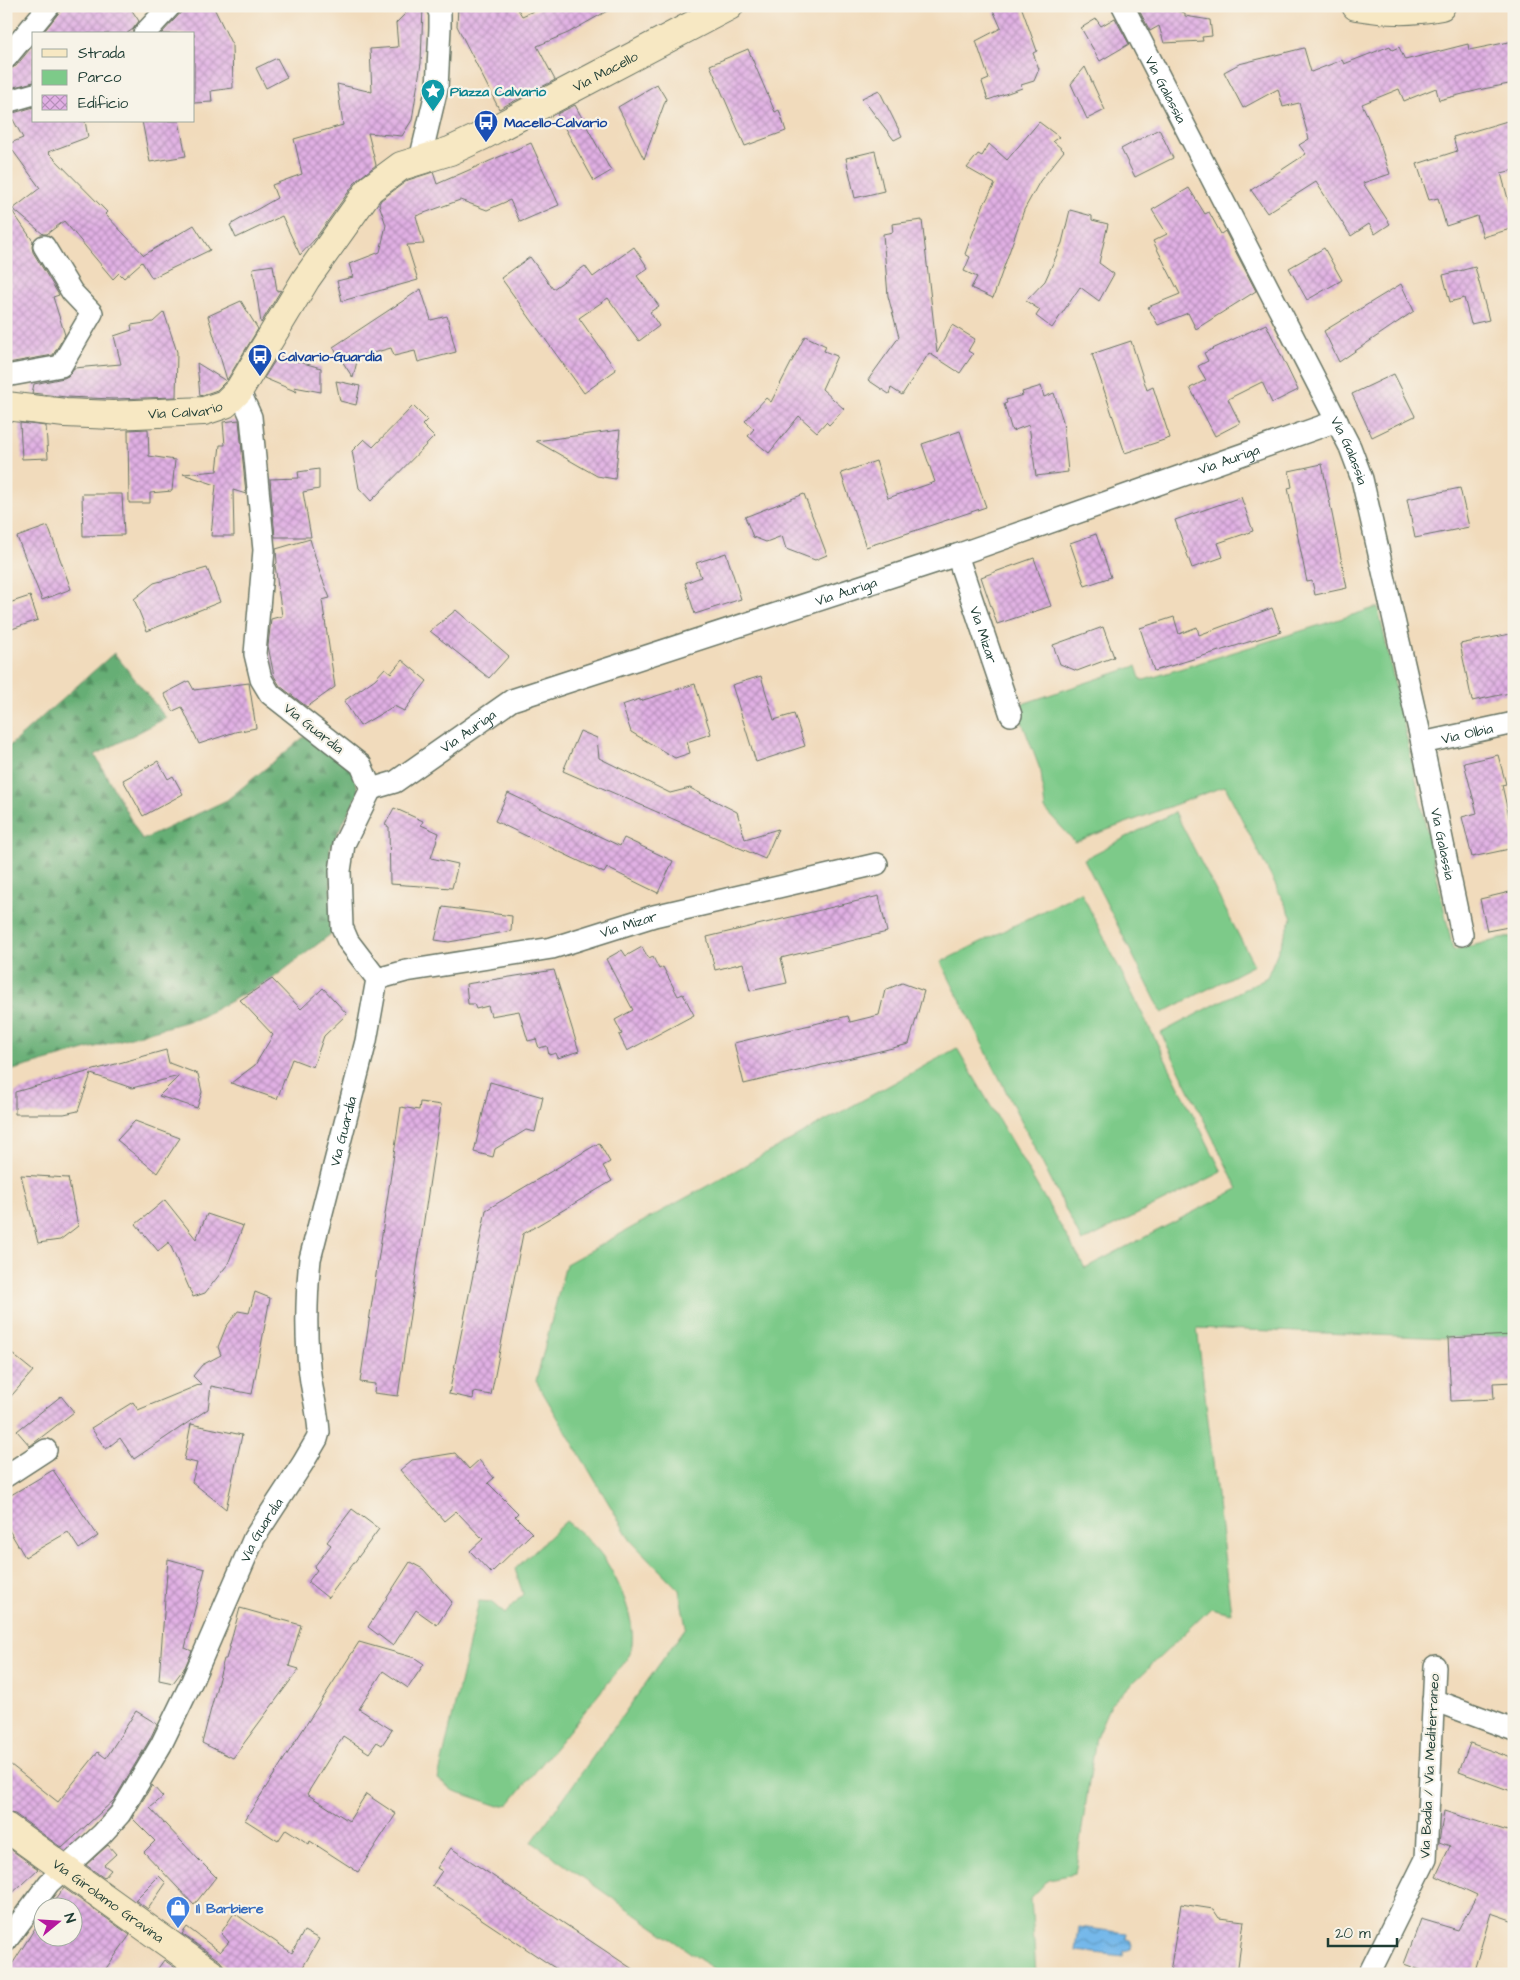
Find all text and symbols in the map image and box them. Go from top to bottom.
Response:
legend [32,32,195,122]
text: Strada [78,43,125,64]
street label: Via Macello [570,47,642,97]
street label: Via Galassia [1140,53,1191,127]
text: Parco [78,67,122,88]
place icon: Piazza Calvario [420,78,446,112]
place label: Piazza Calvario [450,82,546,102]
text: Edificio [78,93,129,114]
bus stop icon: Macello-Calvario [473,109,499,143]
place label: Macello-Calvario [504,113,607,133]
bus stop icon: Calvario-Guardia [247,343,273,377]
place label: Calvario-Guardia [278,347,383,367]
street label: Via Calvario [148,396,226,424]
street label: Via Galassia [1325,413,1372,487]
street label: Via Auriga [1196,440,1263,480]
street label: Via Auriga [813,573,880,612]
street label: Via Mizar [964,604,1002,666]
street label: Via Guardia [279,699,348,759]
street label: Via Auriga [437,705,500,758]
street label: Via Olbia [1439,719,1495,750]
street label: Via Galassia [1425,806,1459,882]
street label: Via Mizar [598,906,660,943]
street label: Via Guardia [325,1094,362,1169]
street label: Via Guardia [236,1494,289,1566]
street label: Via Badia / Via Mediterraneo [1415,1673,1445,1859]
street label: Via Girolamo Gravina [48,1854,168,1948]
shop icon: Il Barbiere [165,1895,191,1929]
north arrow [32,1898,82,1948]
place label: Il Barbiere [196,1899,264,1919]
text: N [59,1911,80,1926]
scale bar [1328,1915,1396,1947]
text: 20 m [1335,1923,1371,1944]

